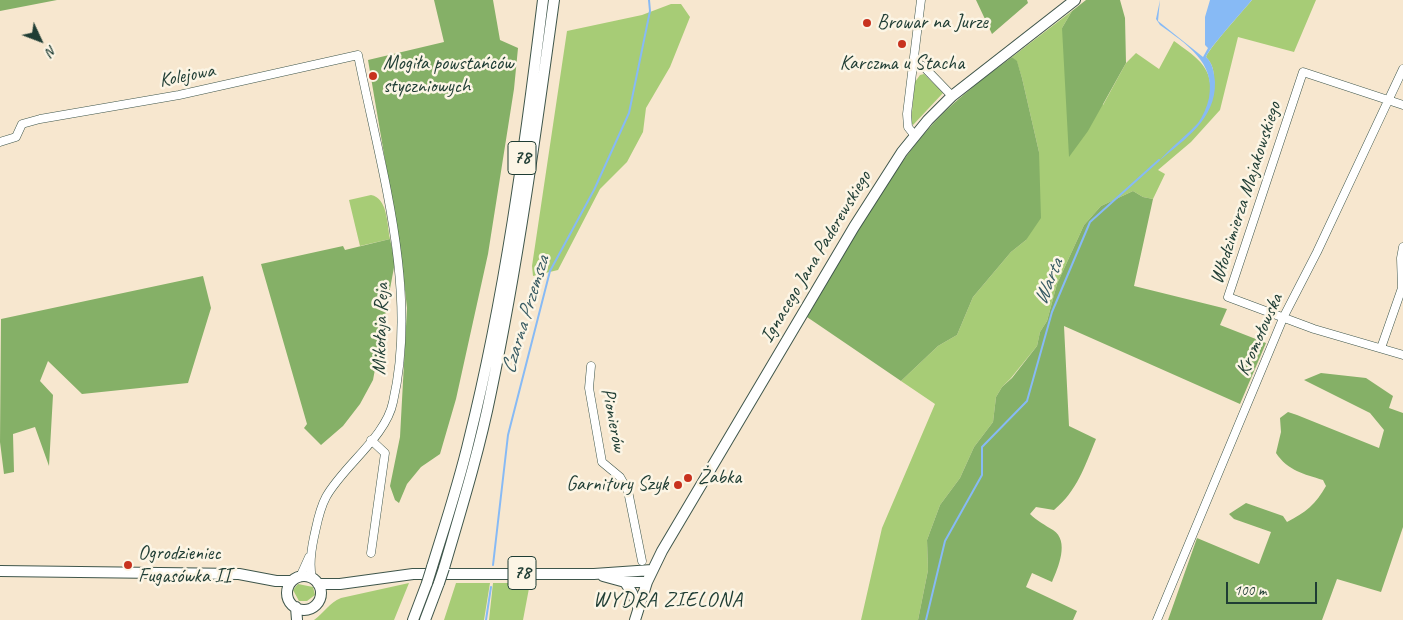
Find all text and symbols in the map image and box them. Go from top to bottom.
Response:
place label: Browar na Jurze [877,11,988,35]
north arrow [15,15,65,65]
marker: Browar na Jurze [861,17,873,29]
marker: Karczma u Stacha [896,38,908,50]
text: N [42,42,61,60]
place label: Mogiła powstańców styczniowych [383,52,513,99]
place label: Karczma u Stacha [840,52,964,76]
street label: Kolejowa [157,59,217,93]
marker: Mogiła powstańców styczniowych [367,70,379,82]
street label: Włodzimierza Majakowskiego [1205,99,1287,287]
road number: 78 [508,142,536,174]
street label: Ignacego Jana Paderewskiego [755,167,877,347]
water label: Czarna Przemsza [496,253,556,377]
water label: Warta [1028,255,1070,309]
street label: Mikołaja Reja [367,283,395,375]
street label: Kromołowska [1231,290,1289,380]
street label: Pionierów [595,386,631,454]
place label: Żabka [698,466,741,490]
marker: Żabka [682,472,694,484]
place label: Garnitury Szyk [566,473,668,497]
marker: Garnitury Szyk [672,479,684,491]
place label: Ogrodzieniec Fugasówka II [138,542,231,589]
road number: 78 [508,556,536,590]
marker: Ogrodzieniec Fugasówka II [122,559,134,571]
scale bar [1228,572,1319,604]
text: 100 m [1234,581,1266,600]
district label: WYDRA ZIELONA [592,587,744,613]

